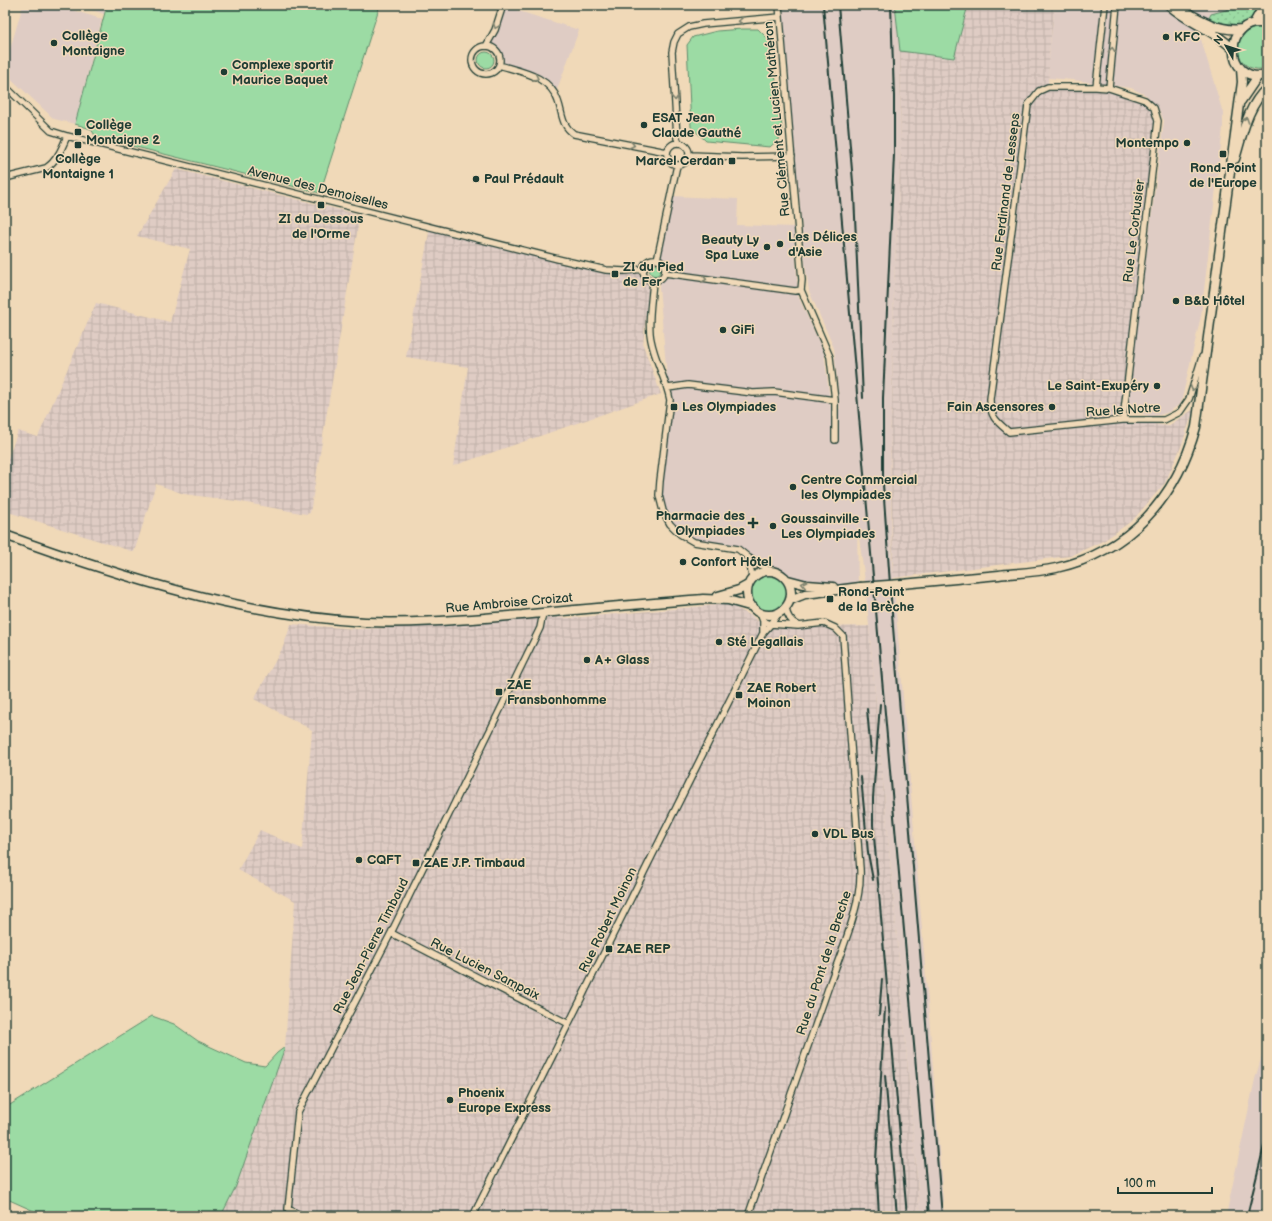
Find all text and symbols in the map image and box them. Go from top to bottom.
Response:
one-way arrow [738,17,744,26]
street label: Rue Clément et Lucien Mathéron [760,21,794,217]
one-way arrow [493,23,501,30]
north arrow [1206,26,1246,66]
place label: Collège Montaigne [62,28,125,59]
place label: KFC [1174,29,1200,45]
marker: KFC [1161,32,1171,42]
text: N [1211,33,1226,47]
marker: Collège Montaigne [49,38,59,48]
one-way arrow [1108,47,1117,53]
place label: Complexe sportif Maurice Baquet [232,57,335,88]
marker: Complexe sportif Maurice Baquet [219,67,229,77]
one-way arrow [532,73,539,81]
one-way arrow [671,95,680,101]
place label: ESAT Jean Claude Gauthé [652,110,742,141]
street label: Rue Ferdinand de Lesseps [988,112,1024,272]
place label: Collège Montaigne 2 [86,117,160,148]
one-way arrow [1242,117,1250,124]
marker: ESAT Jean Claude Gauthé [639,120,649,130]
marker: Collège Montaigne 2 [73,127,83,137]
place label: Montempo [1116,135,1179,151]
marker: Montempo [1182,138,1192,148]
marker: Collège Montaigne 1 [73,140,83,150]
one-way arrow [629,140,635,149]
marker: Rond-Point de l'Europe [1218,149,1228,159]
place label: Collège Montaigne 1 [42,151,114,182]
place label: Marcel Cerdan [635,153,724,169]
marker: Marcel Cerdan [727,156,737,166]
place label: Rond-Point de l'Europe [1189,160,1257,191]
street label: Avenue des Demoiselles [246,163,391,213]
place label: Paul Prédault [484,171,564,187]
marker: Paul Prédault [471,174,481,184]
street label: Rue Le Corbusier [1120,178,1148,283]
marker: ZI du Dessous de l'Orme [316,200,326,210]
place label: ZI du Dessous de l'Orme [279,211,363,242]
place label: Les Délices d'Asie [788,229,857,260]
place label: Beauty Ly Spa Luxe [701,232,760,263]
marker: Les Délices d'Asie [775,239,785,249]
marker: Beauty Ly Spa Luxe [762,242,772,252]
place label: ZI du Pied de Fer [623,259,684,290]
marker: ZI du Pied de Fer [610,269,620,279]
one-way arrow [701,274,707,283]
place label: B&b Hôtel [1184,293,1245,309]
marker: B&b Hôtel [1171,296,1181,306]
place label: GiFi [731,322,754,338]
marker: GiFi [718,325,728,335]
place label: Le Saint-Exupéry [1047,378,1149,394]
marker: Le Saint-Exupéry [1152,381,1162,391]
one-way arrow [1189,385,1198,392]
place label: Les Olympiades [682,399,776,415]
place label: Fain Ascensores [947,399,1044,415]
street label: Rue le Notre [1085,399,1161,421]
marker: Les Olympiades [669,402,679,412]
marker: Fain Ascensores [1047,402,1057,412]
place label: Centre Commercial les Olympiades [801,472,917,503]
marker: Centre Commercial les Olympiades [788,482,798,492]
place label: Pharmacie des Olympiades [656,508,745,539]
place label: Goussainville - Les Olympiades [781,511,875,542]
marker: Pharmacie des Olympiades [748,518,758,528]
marker: Goussainville - Les Olympiades [768,521,778,531]
place label: Confort Hôtel [691,554,772,570]
marker: Confort Hôtel [678,557,688,567]
one-way arrow [801,580,807,588]
place label: Rond-Point de la Brèche [838,584,915,615]
street label: Rue Ambroise Croizat [445,589,573,617]
marker: Rond-Point de la Brèche [825,594,835,604]
place label: Sté Legallais [727,634,803,650]
marker: Sté Legallais [714,637,724,647]
place label: A+ Glass [594,652,649,668]
marker: A+ Glass [582,655,592,665]
place label: ZAE Fransbonhomme [507,677,607,708]
place label: ZAE Robert Moinon [747,680,817,711]
marker: ZAE Fransbonhomme [494,687,504,697]
marker: ZAE Robert Moinon [734,690,744,700]
place label: VDL Bus [823,826,874,842]
marker: VDL Bus [810,829,820,839]
place label: CQFT [367,852,402,868]
marker: CQFT [354,855,364,865]
place label: ZAE J.P. Timbaud [424,855,525,871]
marker: ZAE J.P. Timbaud [411,858,421,868]
street label: Rue Robert Moinon [576,865,640,975]
street label: Rue Jean-Pierre Timbaud [330,875,412,1017]
street label: Rue du Pont de la Breche [793,888,855,1037]
street label: Rue Lucien Sampaix [428,934,542,1004]
place label: ZAE REP [617,941,671,957]
marker: ZAE REP [604,944,614,954]
place label: Phoenix Europe Express [458,1085,551,1116]
marker: Phoenix Europe Express [445,1095,455,1105]
scale bar [1118,1169,1212,1195]
text: 100 m [1124,1176,1156,1191]

